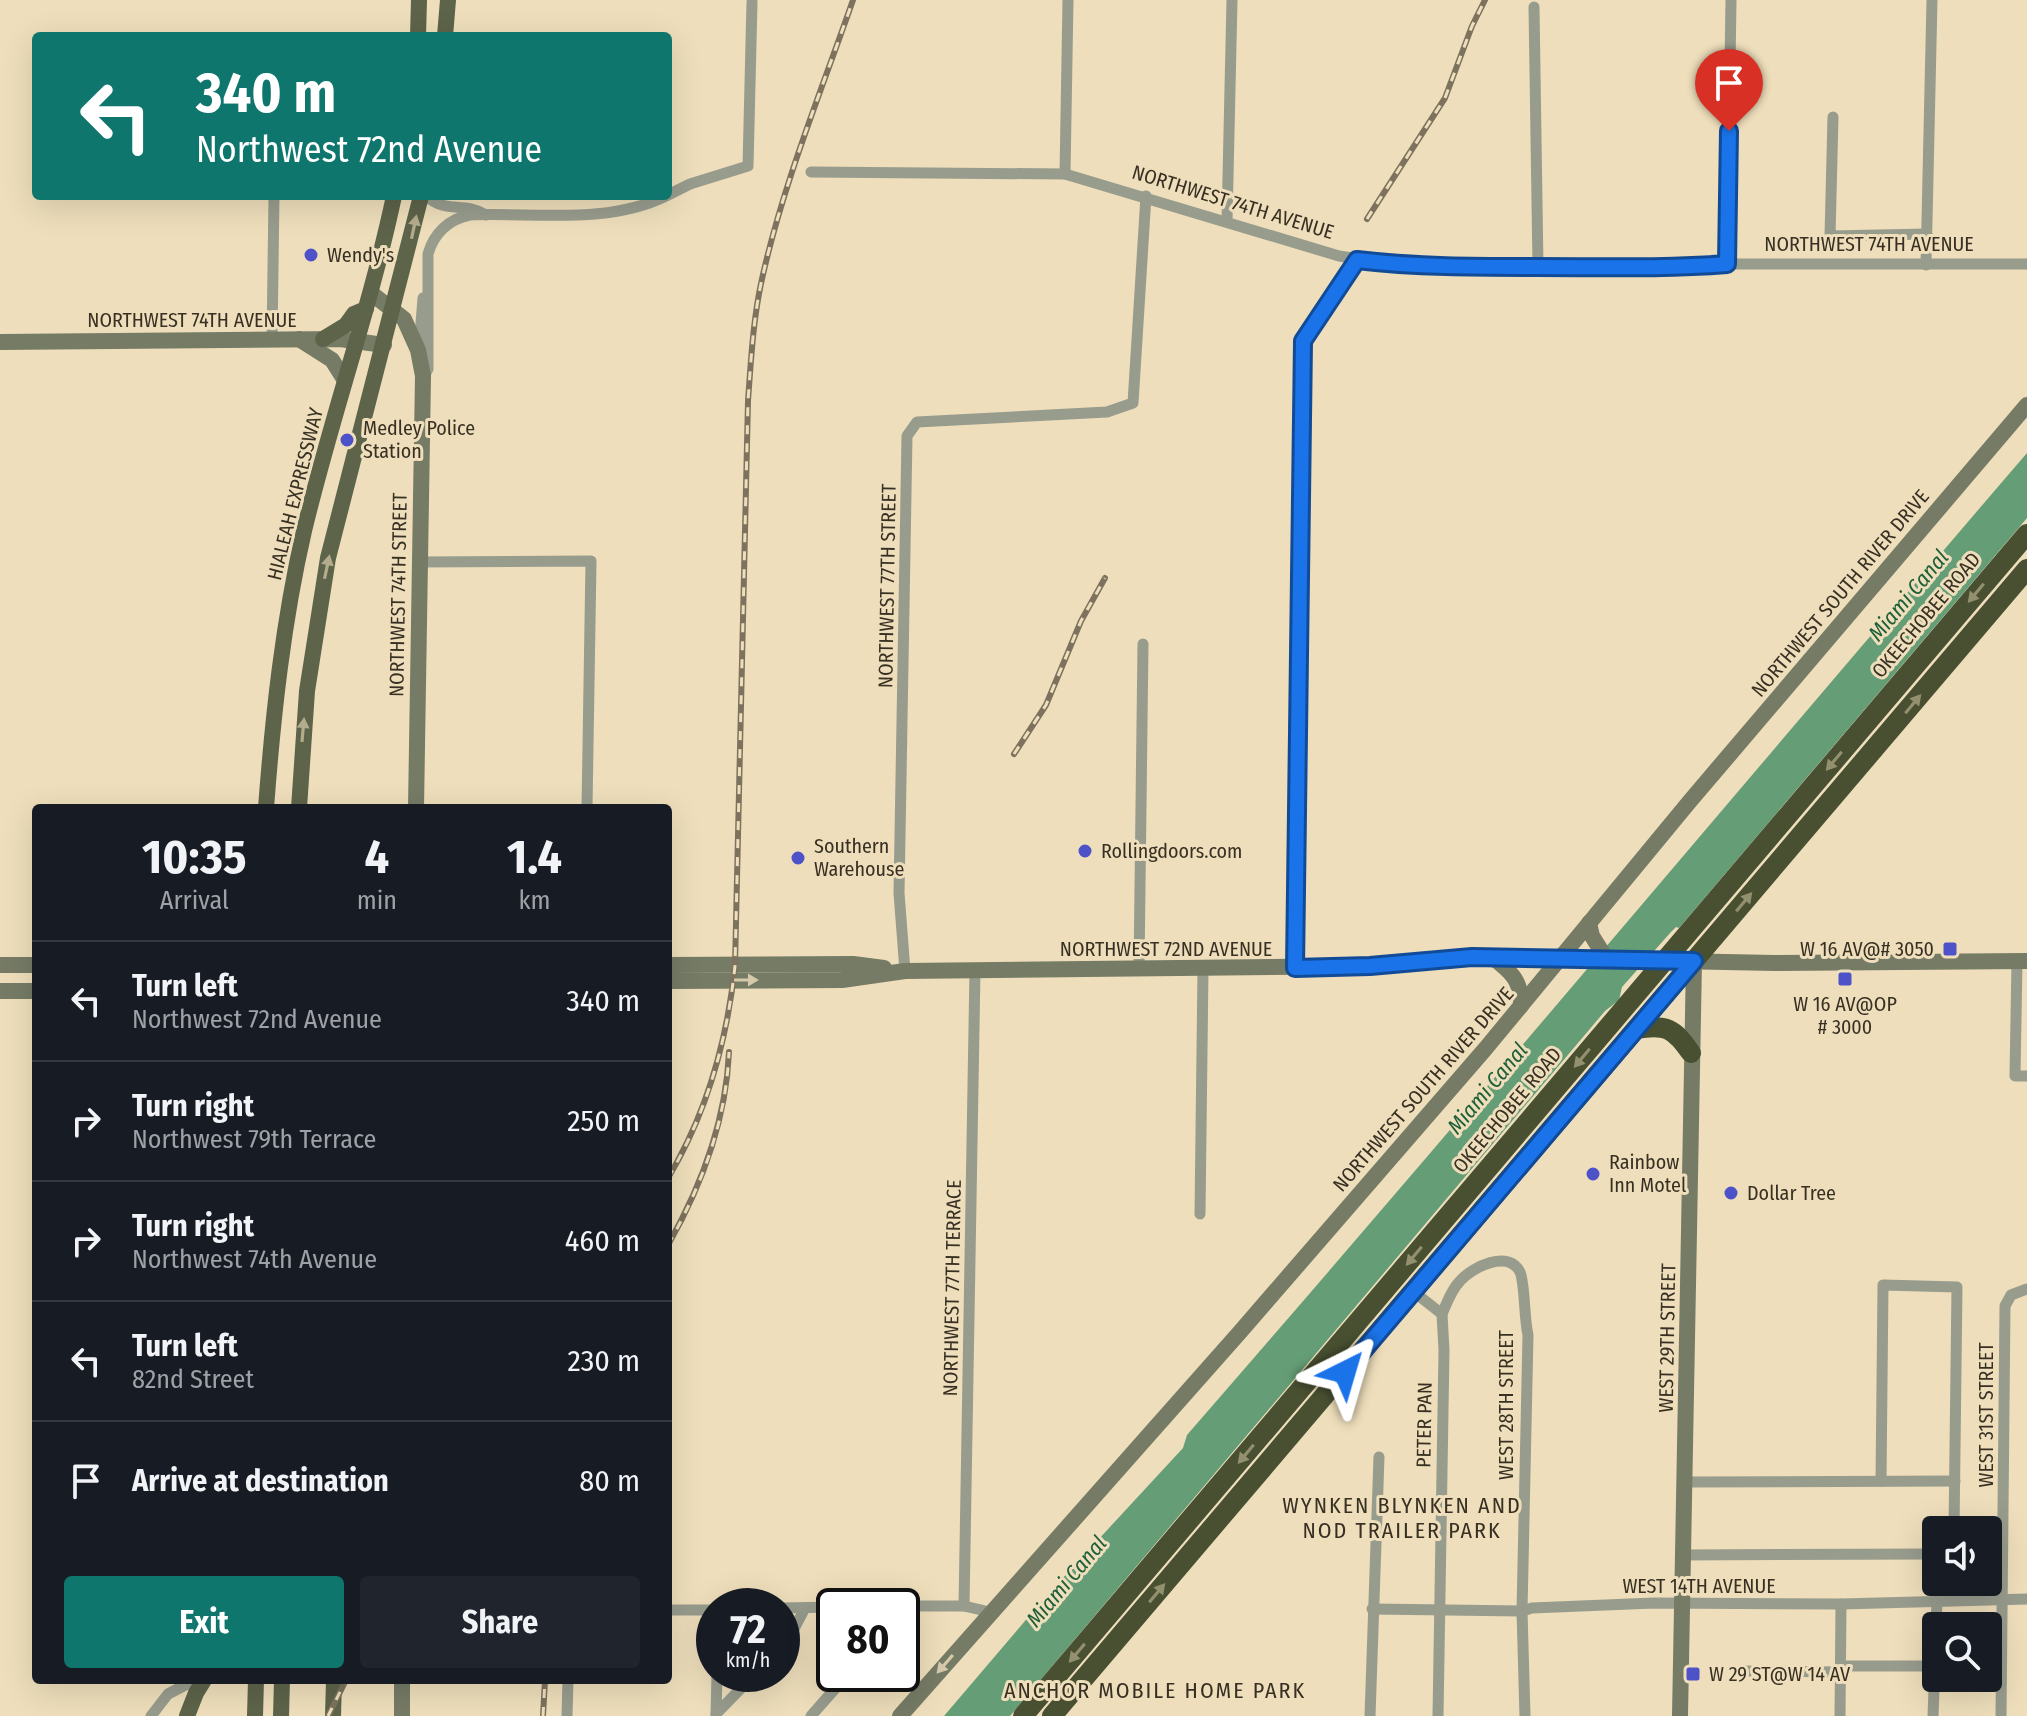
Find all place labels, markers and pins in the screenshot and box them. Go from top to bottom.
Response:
pin [1695,49,1763,131]
place label: Wendy's [327,243,394,267]
marker: Wendy's [302,246,320,264]
place label: Medley Police Station [363,416,475,463]
marker: Medley Police Station [338,431,356,449]
place label: Southern Warehouse [814,834,904,881]
place label: Rollingdoors.com [1101,839,1242,863]
marker: Rollingdoors.com [1076,842,1094,860]
marker: Southern Warehouse [789,849,807,867]
place label: W 16 AV@# 3050 [1800,937,1934,961]
marker: W 16 AV@# 3050 [1941,940,1959,958]
marker: W 16 AV@OP # 3000 [1836,970,1854,988]
place label: W 16 AV@OP # 3000 [1793,992,1897,1039]
place label: Rainbow Inn Motel [1609,1150,1686,1197]
marker: Rainbow Inn Motel [1584,1165,1602,1183]
place label: Dollar Tree [1747,1181,1836,1205]
marker: Dollar Tree [1722,1184,1740,1202]
place label: W 29 ST@W 14 AV [1709,1662,1851,1686]
marker: W 29 ST@W 14 AV [1684,1665,1702,1683]

